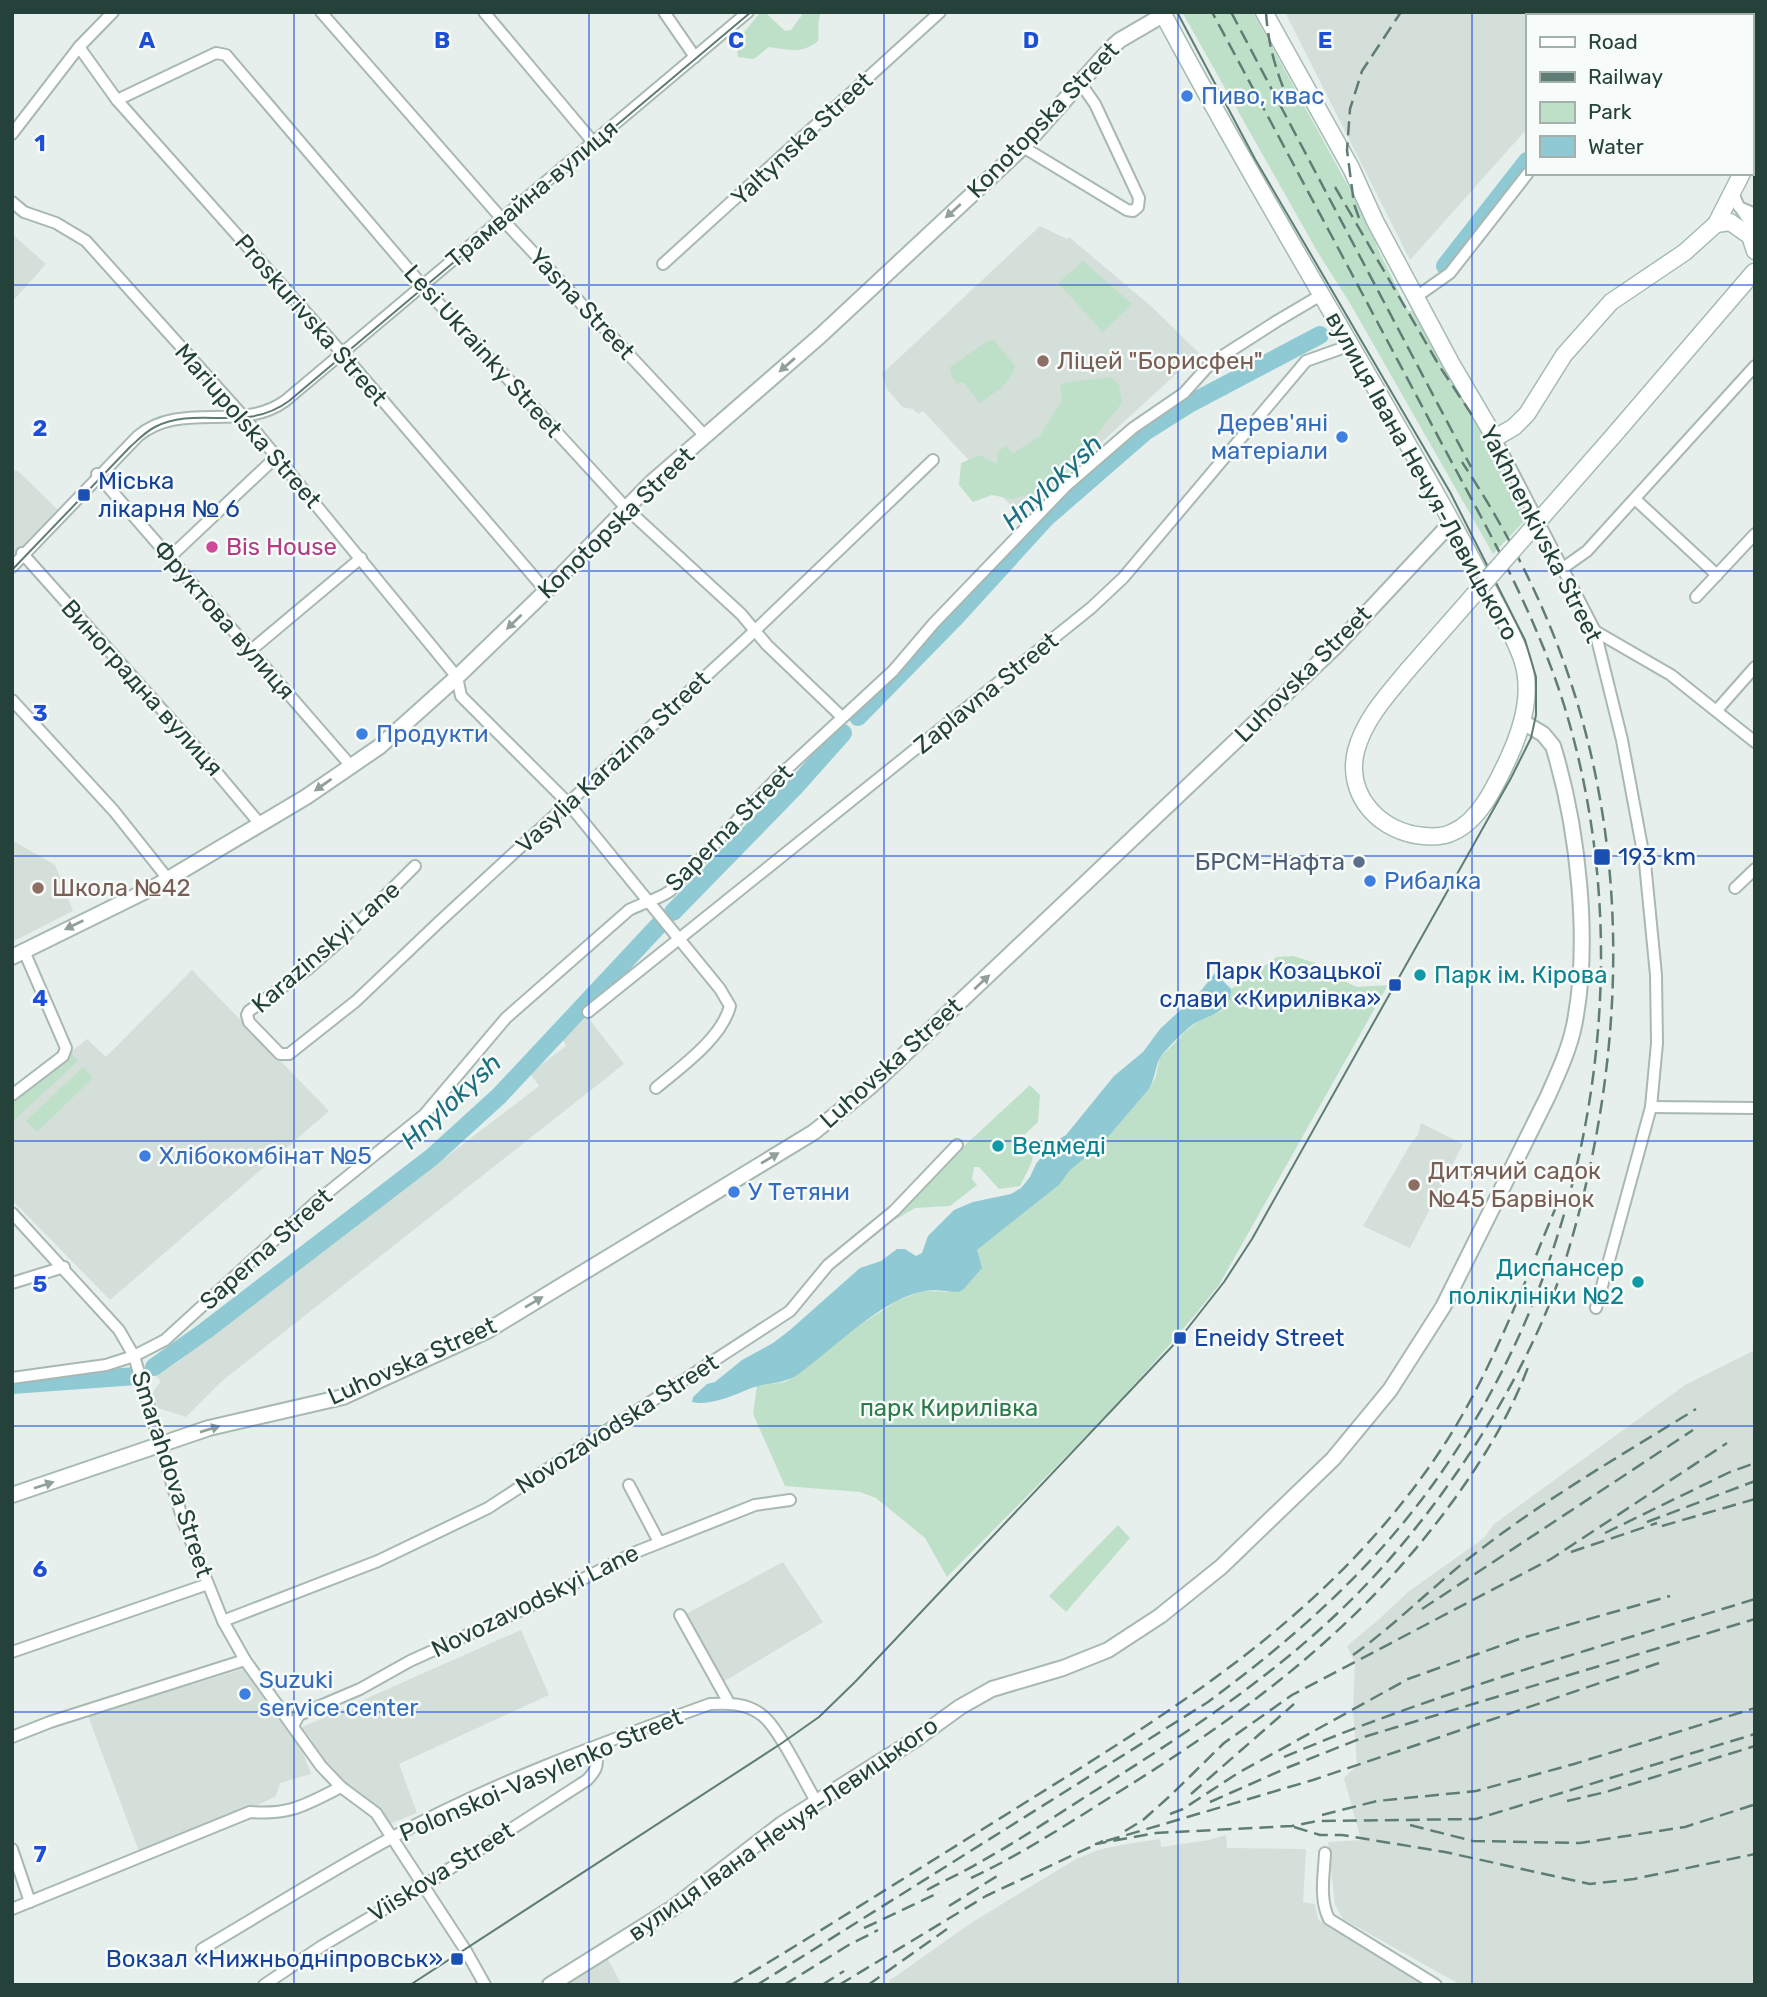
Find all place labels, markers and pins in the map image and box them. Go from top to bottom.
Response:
place label: Пиво, квас [1201,82,1324,110]
marker: Пиво, квас [1179,88,1195,104]
place label: Ліцей "Борисфен" [1057,347,1263,375]
marker: Ліцей "Борисфен" [1035,353,1051,369]
place label: Дерев'янi матерiали [1211,409,1328,465]
marker: Дерев'янi матерiали [1334,429,1350,445]
place label: Міська лікарня № 6 [98,467,240,523]
marker: Міська лікарня № 6 [76,487,92,503]
place label: Bis House [226,533,337,561]
marker: Bis House [204,539,220,555]
place label: Продукти [376,720,489,748]
marker: Продукти [354,726,370,742]
place label: 193 km [1618,843,1696,871]
marker: 193 km [1592,847,1612,867]
place label: БРСМ-Нафта [1195,848,1345,876]
marker: БРСМ-Нафта [1351,854,1367,870]
place label: Рибалка [1384,867,1481,895]
marker: Рибалка [1362,873,1378,889]
place label: Школа №42 [52,874,191,902]
marker: Школа №42 [30,880,46,896]
place label: Парк Козацької слави «Кирилівка» [1159,957,1382,1013]
place label: Парк ім. Кірова [1434,961,1608,989]
marker: Парк ім. Кірова [1412,967,1428,983]
marker: Парк Козацької слави «Кирилівка» [1387,977,1403,993]
place label: Ведмеді [1012,1132,1106,1160]
marker: Ведмеді [990,1138,1006,1154]
place label: Хлібокомбінат №5 [159,1142,372,1170]
marker: Хлібокомбінат №5 [137,1148,153,1164]
place label: Дитячий садок №45 Барвінок [1428,1157,1601,1213]
marker: Дитячий садок №45 Барвінок [1406,1177,1422,1193]
place label: У Тетяни [748,1178,850,1206]
marker: У Тетяни [726,1184,742,1200]
place label: Диспансер поліклініки №2 [1448,1254,1624,1310]
marker: Диспансер поліклініки №2 [1630,1274,1646,1290]
place label: Eneidy Street [1194,1324,1345,1352]
marker: Eneidy Street [1172,1330,1188,1346]
place label: Suzuki service center [259,1666,418,1722]
marker: Suzuki service center [237,1686,253,1702]
place label: Вокзал «Нижньодніпровськ» [106,1945,443,1973]
marker: Вокзал «Нижньодніпровськ» [449,1951,465,1967]

